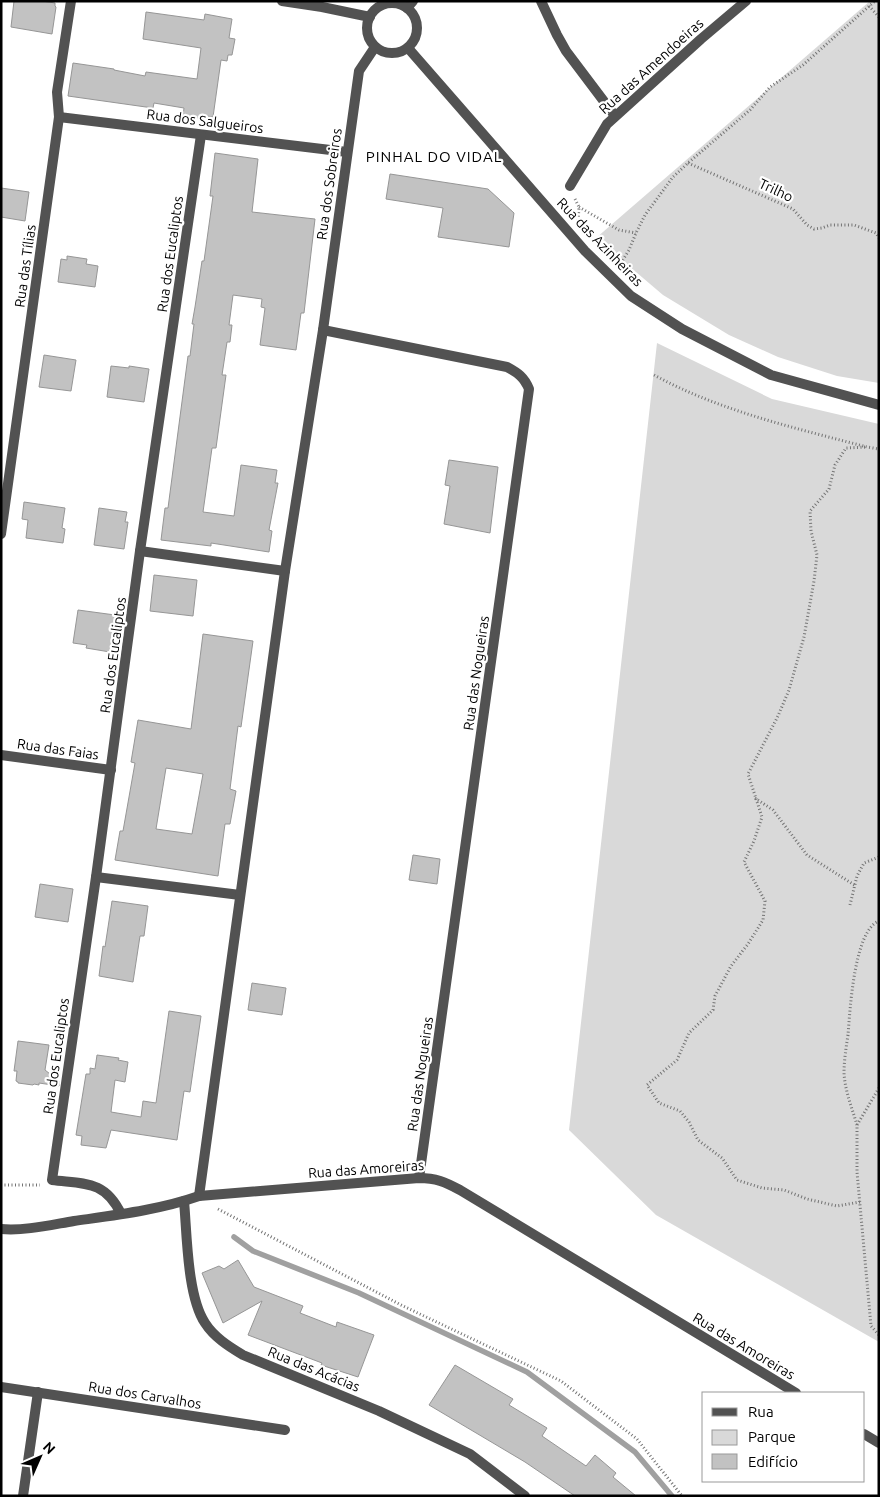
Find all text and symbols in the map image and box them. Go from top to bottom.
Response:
street label: Rua das Amendoeiras [596,15,706,117]
street label: Rua dos Salgueiros [146,106,264,136]
street label: Rua dos Sobreiros [313,127,345,241]
district label: PINHAL DO VIDAL [366,148,502,165]
street label: Trilho [756,175,796,205]
street label: Rua das Azinheiras [554,194,646,290]
street label: Rua dos Eucaliptos [154,195,186,313]
street label: Rua das Tílias [11,223,39,309]
street label: Rua dos Eucaliptos [97,596,129,714]
street label: Rua das Nogueiras [460,615,492,731]
street label: Rua das Faias [16,735,100,763]
street label: Rua dos Eucaliptos [40,997,72,1115]
street label: Rua das Nogueiras [404,1016,436,1132]
street label: Rua das Amoreiras [308,1157,424,1181]
street label: Rua das Amoreiras [690,1309,798,1383]
street label: Rua das Acácias [266,1343,362,1395]
street label: Rua dos Carvalhos [87,1378,203,1412]
legend [702,1392,865,1482]
text: Rua [748,1403,774,1420]
text: Parque [748,1428,796,1445]
north arrow [15,1432,65,1482]
text: N [40,1438,59,1457]
text: Edifício [748,1453,798,1470]

